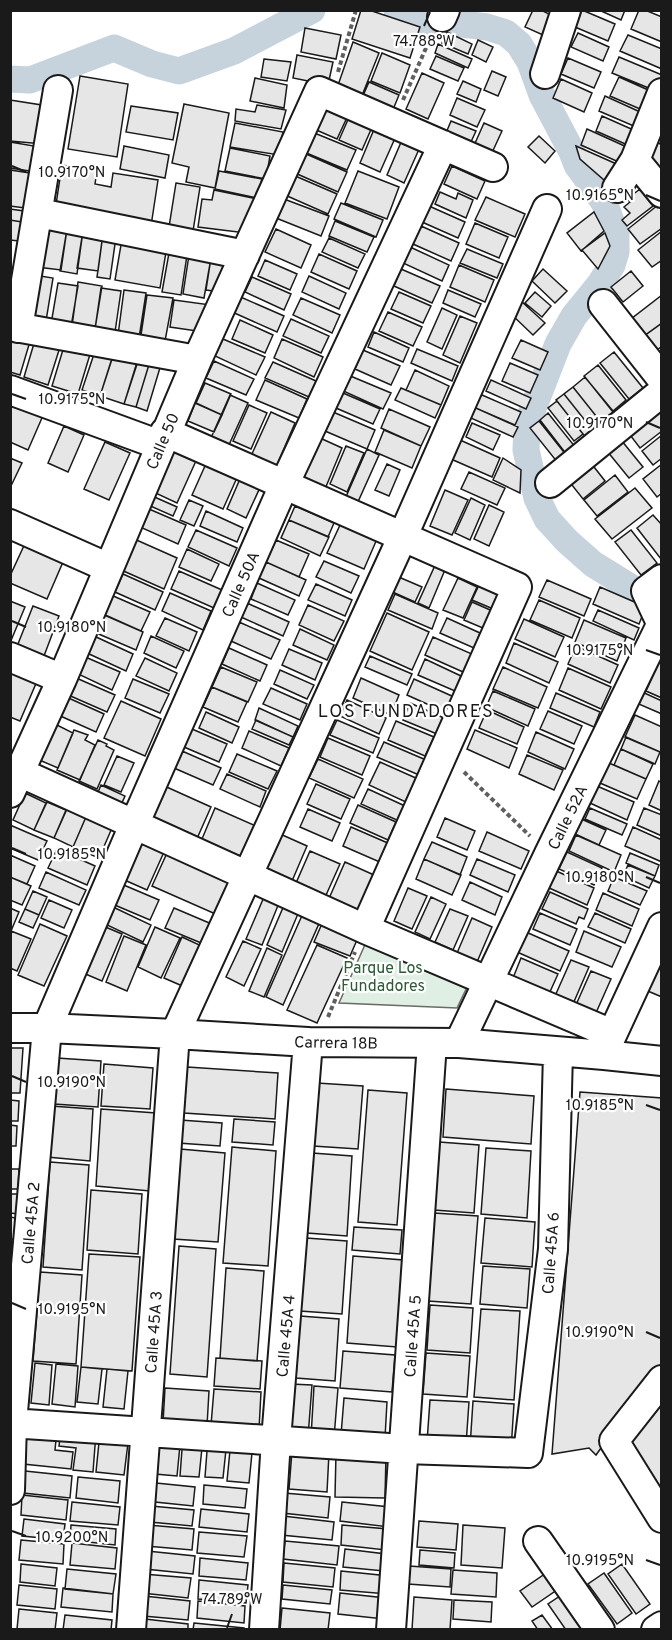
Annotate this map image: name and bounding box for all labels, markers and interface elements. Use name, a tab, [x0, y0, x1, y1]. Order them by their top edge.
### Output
text: 74.788°W	[393, 33, 455, 52]
text: 10.9170°N	[39, 164, 105, 183]
text: 10.9165°N	[566, 187, 634, 206]
text: 10.9175°N	[39, 391, 106, 410]
street label: Calle 50	[143, 410, 185, 473]
text: 10.9170°N	[567, 415, 633, 434]
street label: Calle 50A	[218, 549, 265, 621]
text: 10.9180°N	[38, 619, 106, 638]
text: 10.9175°N	[567, 642, 634, 661]
district label: LOS FUNDADORES	[318, 701, 494, 724]
street label: Calle 52A	[544, 782, 593, 854]
text: 10.9185°N	[38, 846, 106, 865]
text: 10.9180°N	[566, 869, 634, 888]
park label: Parque Los Fundadores	[341, 959, 425, 997]
street label: Carrera 18B	[294, 1033, 378, 1055]
text: 10.9190°N	[38, 1074, 106, 1093]
text: 10.9185°N	[566, 1097, 634, 1116]
street label: Calle 45A 2	[18, 1181, 46, 1265]
street label: Calle 45A 6	[539, 1211, 565, 1295]
street label: Calle 45A 3	[142, 1290, 168, 1374]
street label: Calle 45A 4	[273, 1294, 301, 1378]
street label: Calle 45A 5	[401, 1294, 427, 1378]
text: 10.9195°N	[38, 1301, 106, 1320]
text: 10.9190°N	[566, 1324, 634, 1343]
text: 10.9200°N	[36, 1529, 108, 1548]
text: 10.9195°N	[566, 1552, 634, 1571]
text: 74.789°W	[201, 1591, 263, 1610]

